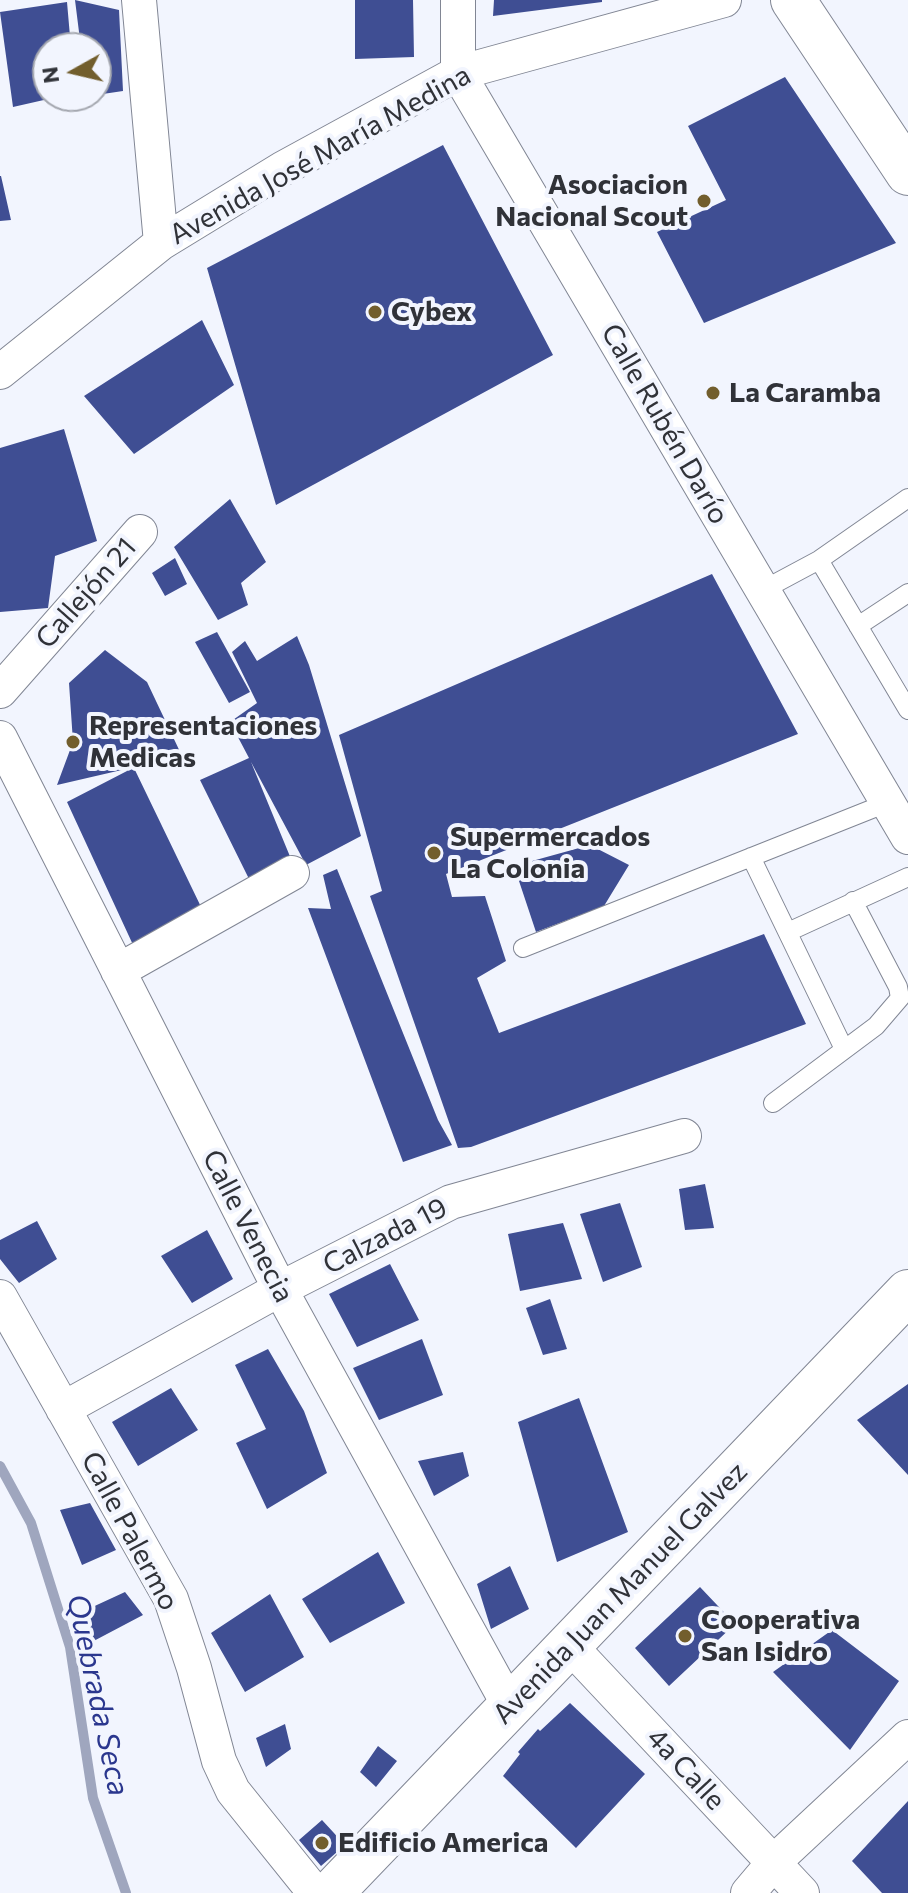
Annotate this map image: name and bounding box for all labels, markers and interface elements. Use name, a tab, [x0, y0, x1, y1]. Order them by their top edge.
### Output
north arrow	[32, 32, 112, 112]
street label: Avenida José María Medina	[164, 58, 476, 252]
text: N	[35, 65, 64, 85]
place label: Asociacion Nacional Scout	[495, 168, 688, 234]
marker: Asociacion Nacional Scout	[695, 192, 713, 210]
place label: Cybex	[391, 295, 472, 329]
marker: Cybex	[366, 303, 384, 321]
street label: Calle Rubén Darío	[594, 318, 736, 530]
place label: La Caramba	[729, 376, 881, 410]
marker: La Caramba	[704, 384, 722, 402]
street label: Callejón 21	[29, 531, 143, 655]
place label: Representaciones Medicas	[89, 709, 317, 775]
marker: Representaciones Medicas	[64, 733, 82, 751]
place label: Supermercados La Colonia	[450, 820, 650, 886]
marker: Supermercados La Colonia	[425, 844, 443, 862]
street label: Calle Venecia	[195, 1144, 301, 1308]
street label: Calzada 19	[317, 1190, 453, 1282]
street label: Calle Palermo	[74, 1446, 186, 1616]
street label: Avenida Juan Manuel Galvez	[486, 1455, 754, 1731]
water label: Quebrada Seca	[59, 1591, 137, 1799]
place label: Cooperativa San Isidro	[701, 1603, 860, 1669]
marker: Cooperativa San Isidro	[676, 1627, 694, 1645]
street label: 4a Calle	[640, 1721, 732, 1817]
place label: Edificio America	[338, 1826, 549, 1860]
marker: Edificio America	[313, 1834, 331, 1852]

